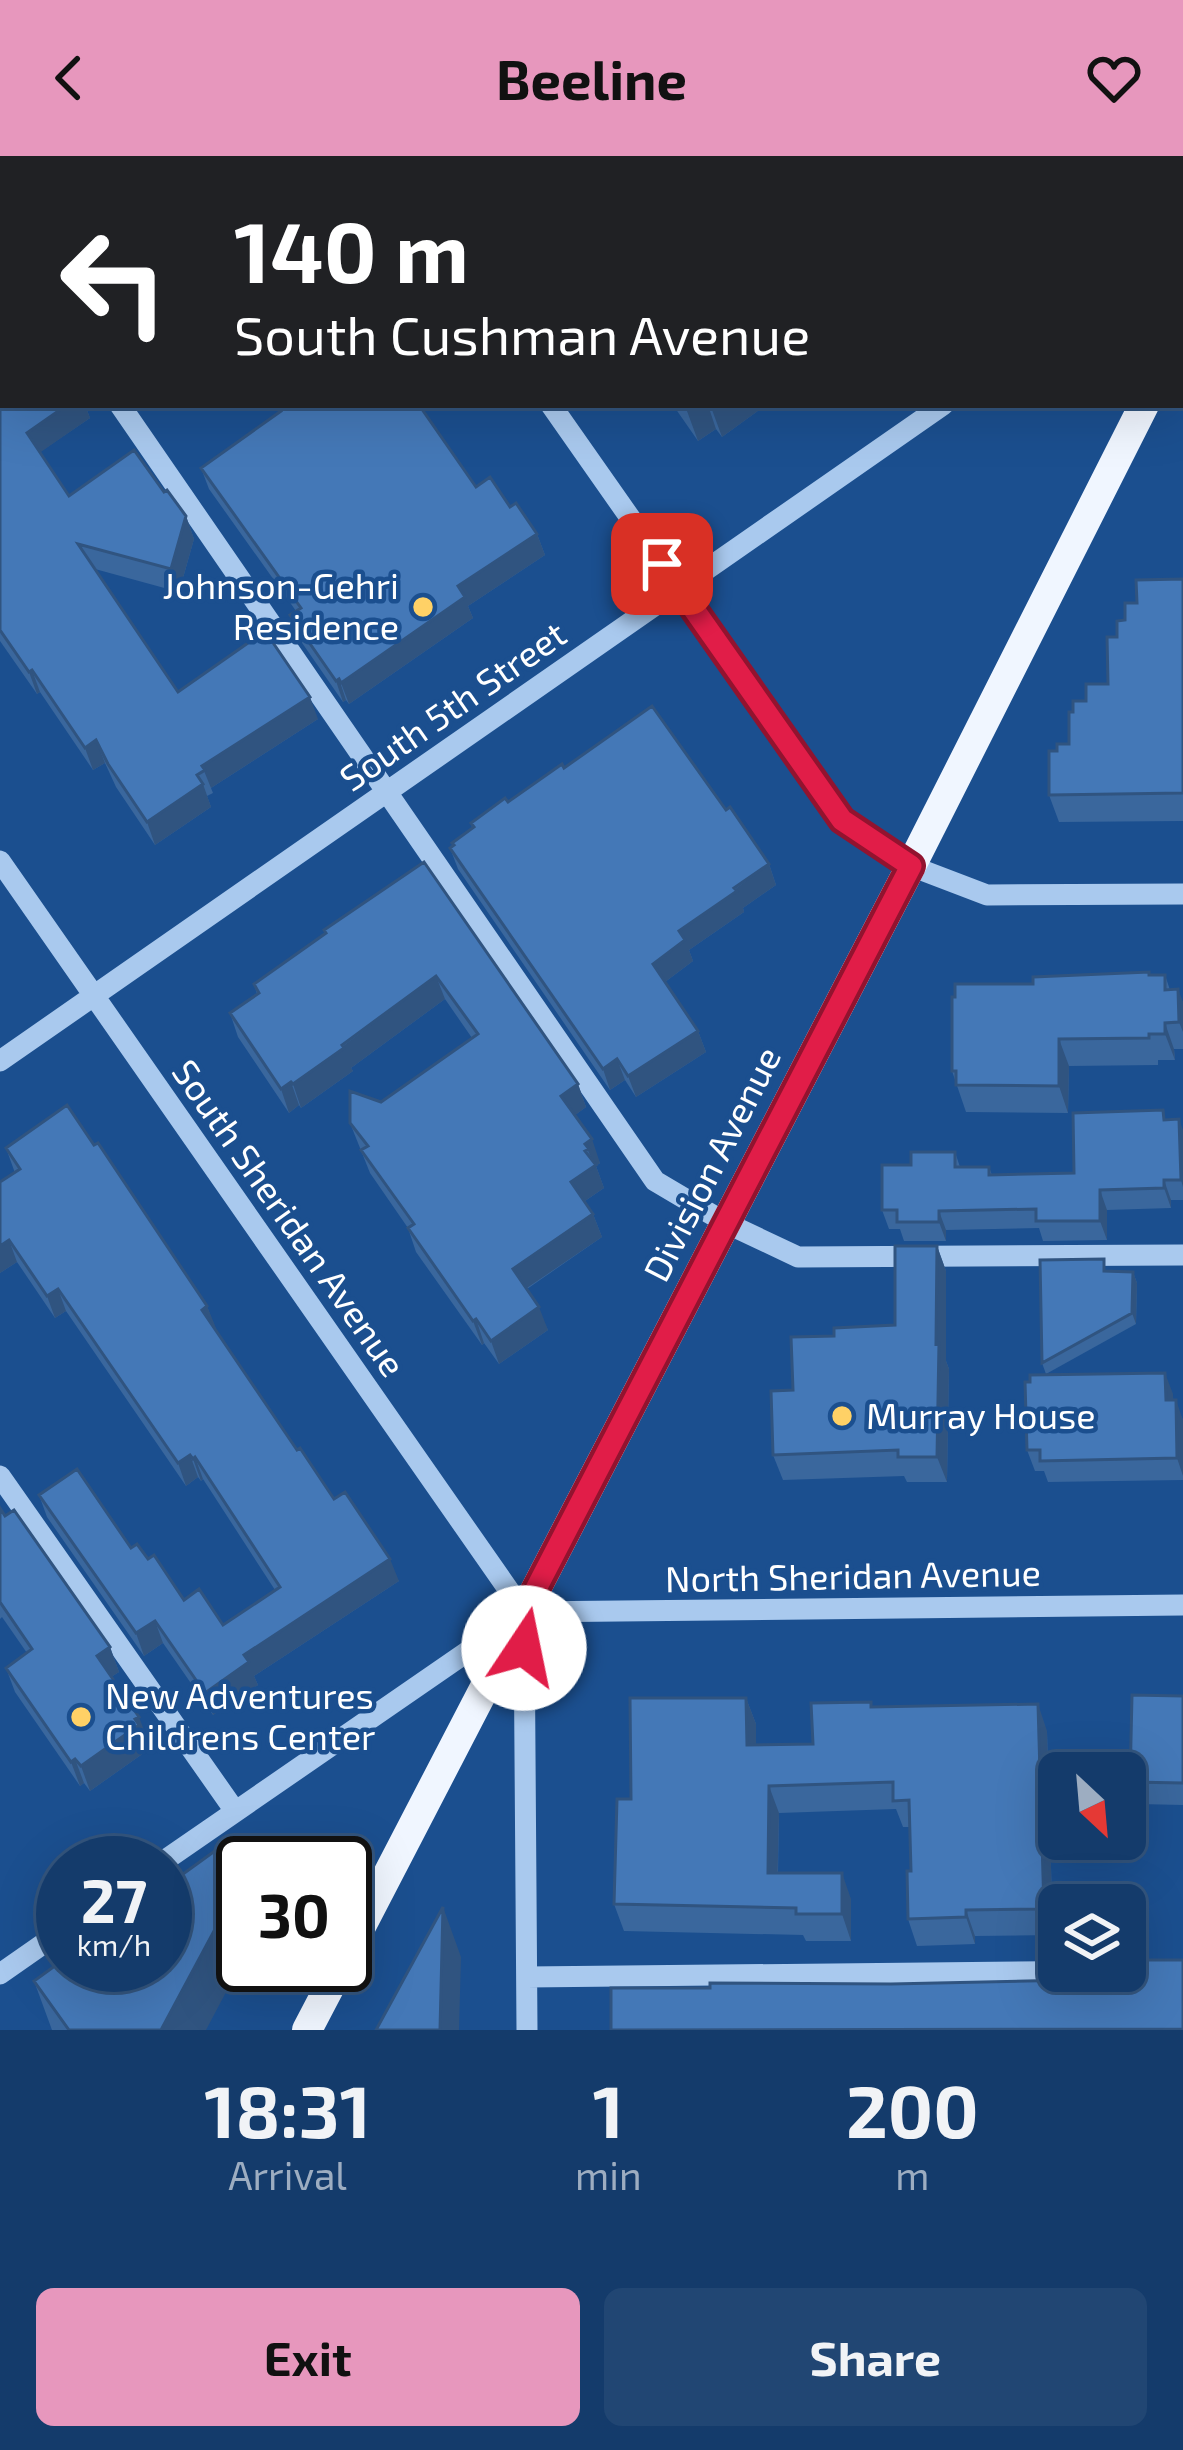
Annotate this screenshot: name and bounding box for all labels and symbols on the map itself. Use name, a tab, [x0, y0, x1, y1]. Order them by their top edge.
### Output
pin	[611, 513, 713, 615]
place label: Johnson-Gehri Residence	[162, 563, 399, 647]
marker: Johnson-Gehri Residence	[410, 594, 436, 620]
street label: South 5th Street	[331, 611, 573, 799]
street label: Division Avenue	[633, 1039, 788, 1288]
street label: South Sheridan Avenue	[165, 1050, 416, 1384]
place label: Murray House	[866, 1393, 1096, 1436]
marker: Murray House	[829, 1403, 855, 1429]
street label: North Sheridan Avenue	[665, 1550, 1041, 1599]
position arrow	[461, 1585, 587, 1711]
place label: New Adventures Childrens Center	[105, 1673, 375, 1757]
marker: New Adventures Childrens Center	[68, 1704, 94, 1730]
north arrow	[1038, 1752, 1146, 1860]
speed limit sign: 30	[216, 1836, 372, 1992]

